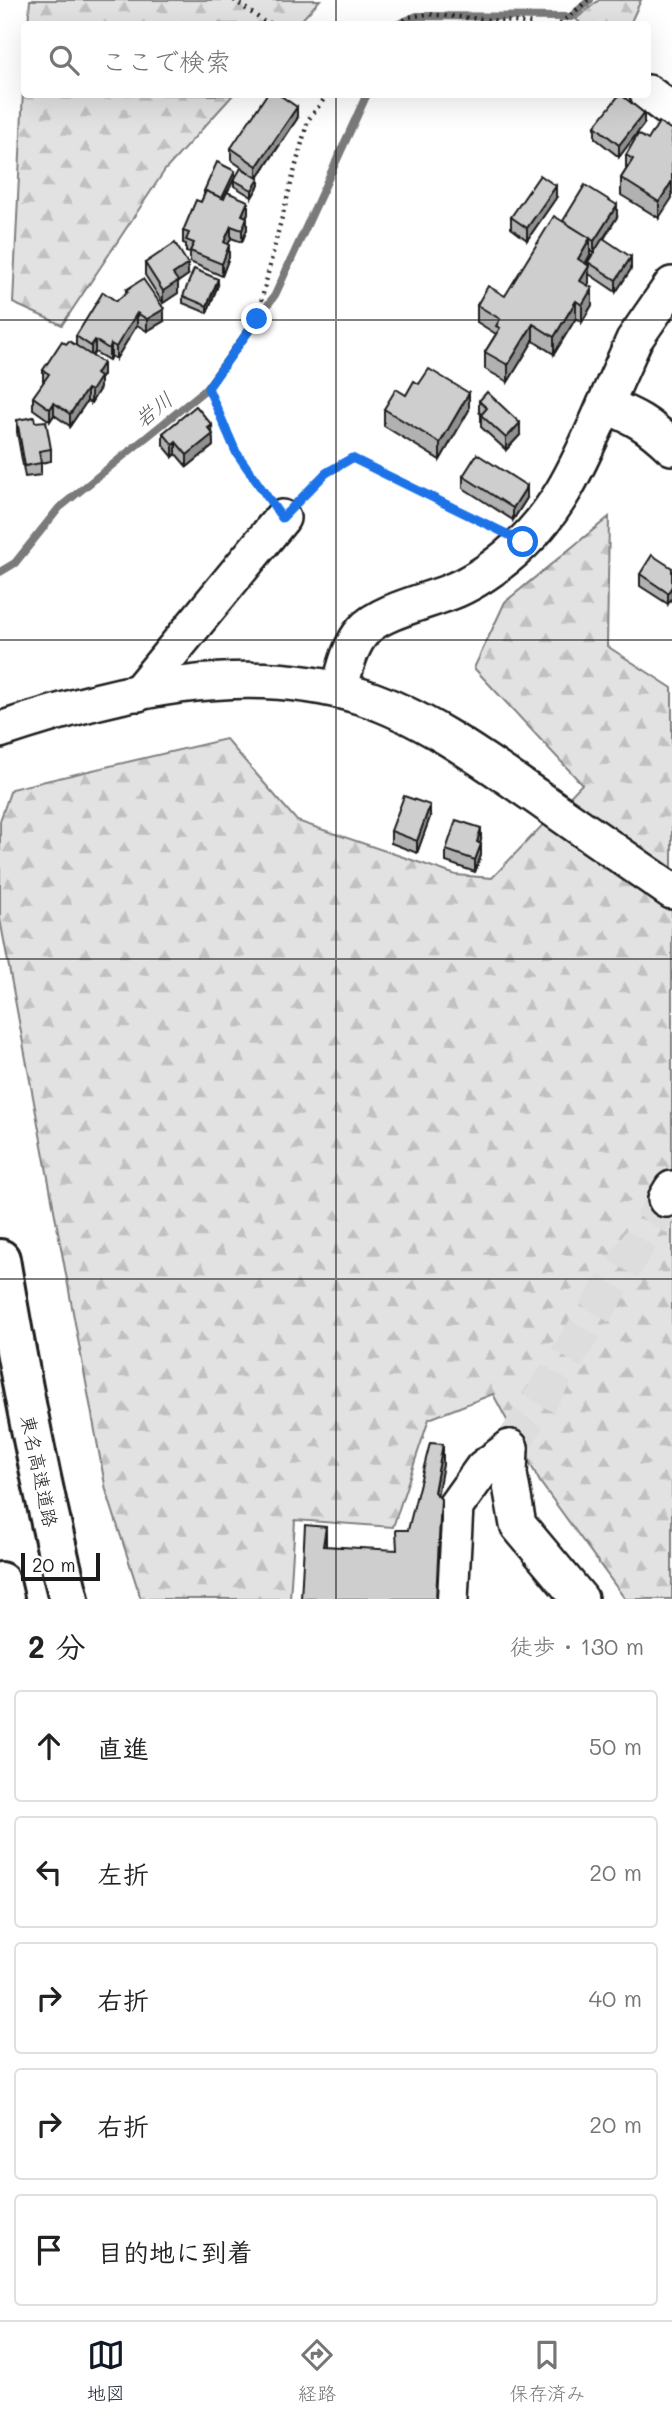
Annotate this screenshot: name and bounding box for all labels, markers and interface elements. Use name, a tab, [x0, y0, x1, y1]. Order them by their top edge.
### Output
search box	[21, 21, 651, 98]
icon: search	[45, 41, 83, 79]
text: ここで検索	[101, 44, 231, 78]
route end	[241, 303, 272, 334]
water label: 岩川	[128, 385, 178, 433]
route start	[507, 526, 538, 557]
street label: 東名高速道路	[16, 1413, 64, 1529]
scale bar	[21, 1550, 100, 1582]
text: 20 m	[32, 1552, 76, 1577]
text: 2 分	[28, 1626, 86, 1666]
text: 徒歩 · 130 m	[510, 1631, 644, 1661]
icon: ahead	[30, 1727, 68, 1765]
text: 直進	[97, 1731, 149, 1765]
text: 50 m	[589, 1731, 642, 1761]
icon: left	[30, 1853, 68, 1891]
text: 左折	[97, 1857, 149, 1891]
text: 20 m	[589, 1857, 642, 1887]
icon: right	[30, 1979, 68, 2017]
text: 右折	[97, 1983, 149, 2017]
text: 40 m	[589, 1983, 642, 2013]
icon: right	[30, 2105, 68, 2143]
text: 右折	[97, 2109, 149, 2143]
text: 20 m	[589, 2109, 642, 2139]
icon: arrive	[30, 2231, 68, 2269]
text: 目的地に到着	[97, 2235, 253, 2269]
tab: 地図	[87, 2336, 125, 2405]
tab: 経路	[298, 2336, 336, 2405]
tab: 保存済み	[509, 2336, 585, 2405]

